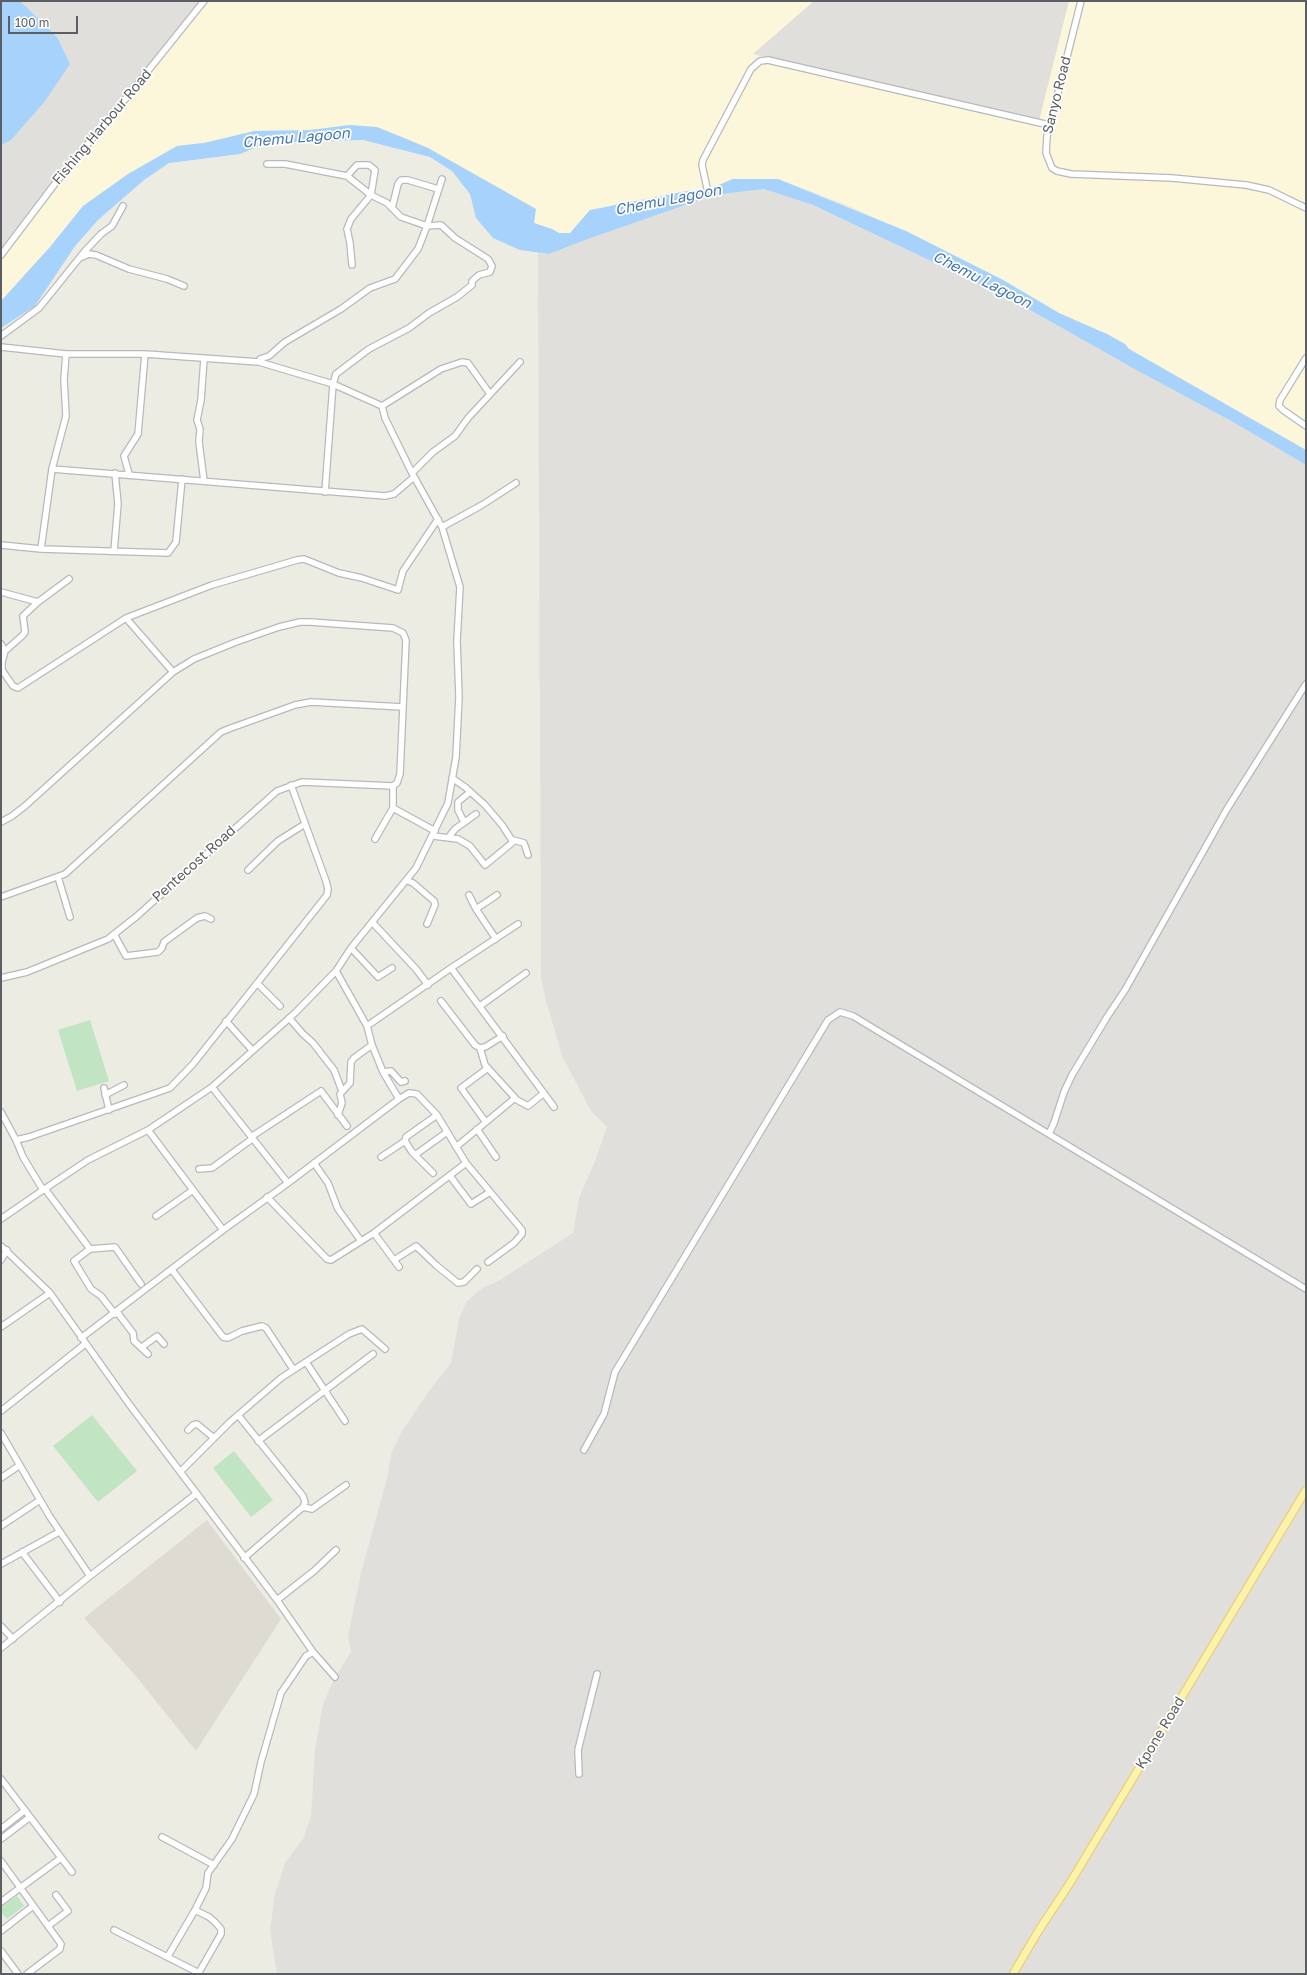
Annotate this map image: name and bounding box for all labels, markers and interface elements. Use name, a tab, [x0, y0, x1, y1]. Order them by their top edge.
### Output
scale bar	[10, 8, 80, 34]
text: 100 m	[15, 15, 49, 30]
street label: Sanyo Road	[1039, 55, 1075, 135]
street label: Fishing Harbour Road	[49, 66, 155, 188]
water label: Chemu Lagoon	[241, 124, 351, 152]
water label: Chemu Lagoon	[613, 181, 723, 219]
water label: Chemu Lagoon	[930, 247, 1034, 313]
street label: Pentecost Road	[149, 822, 239, 906]
street label: Kpone Road	[1132, 1694, 1188, 1772]

